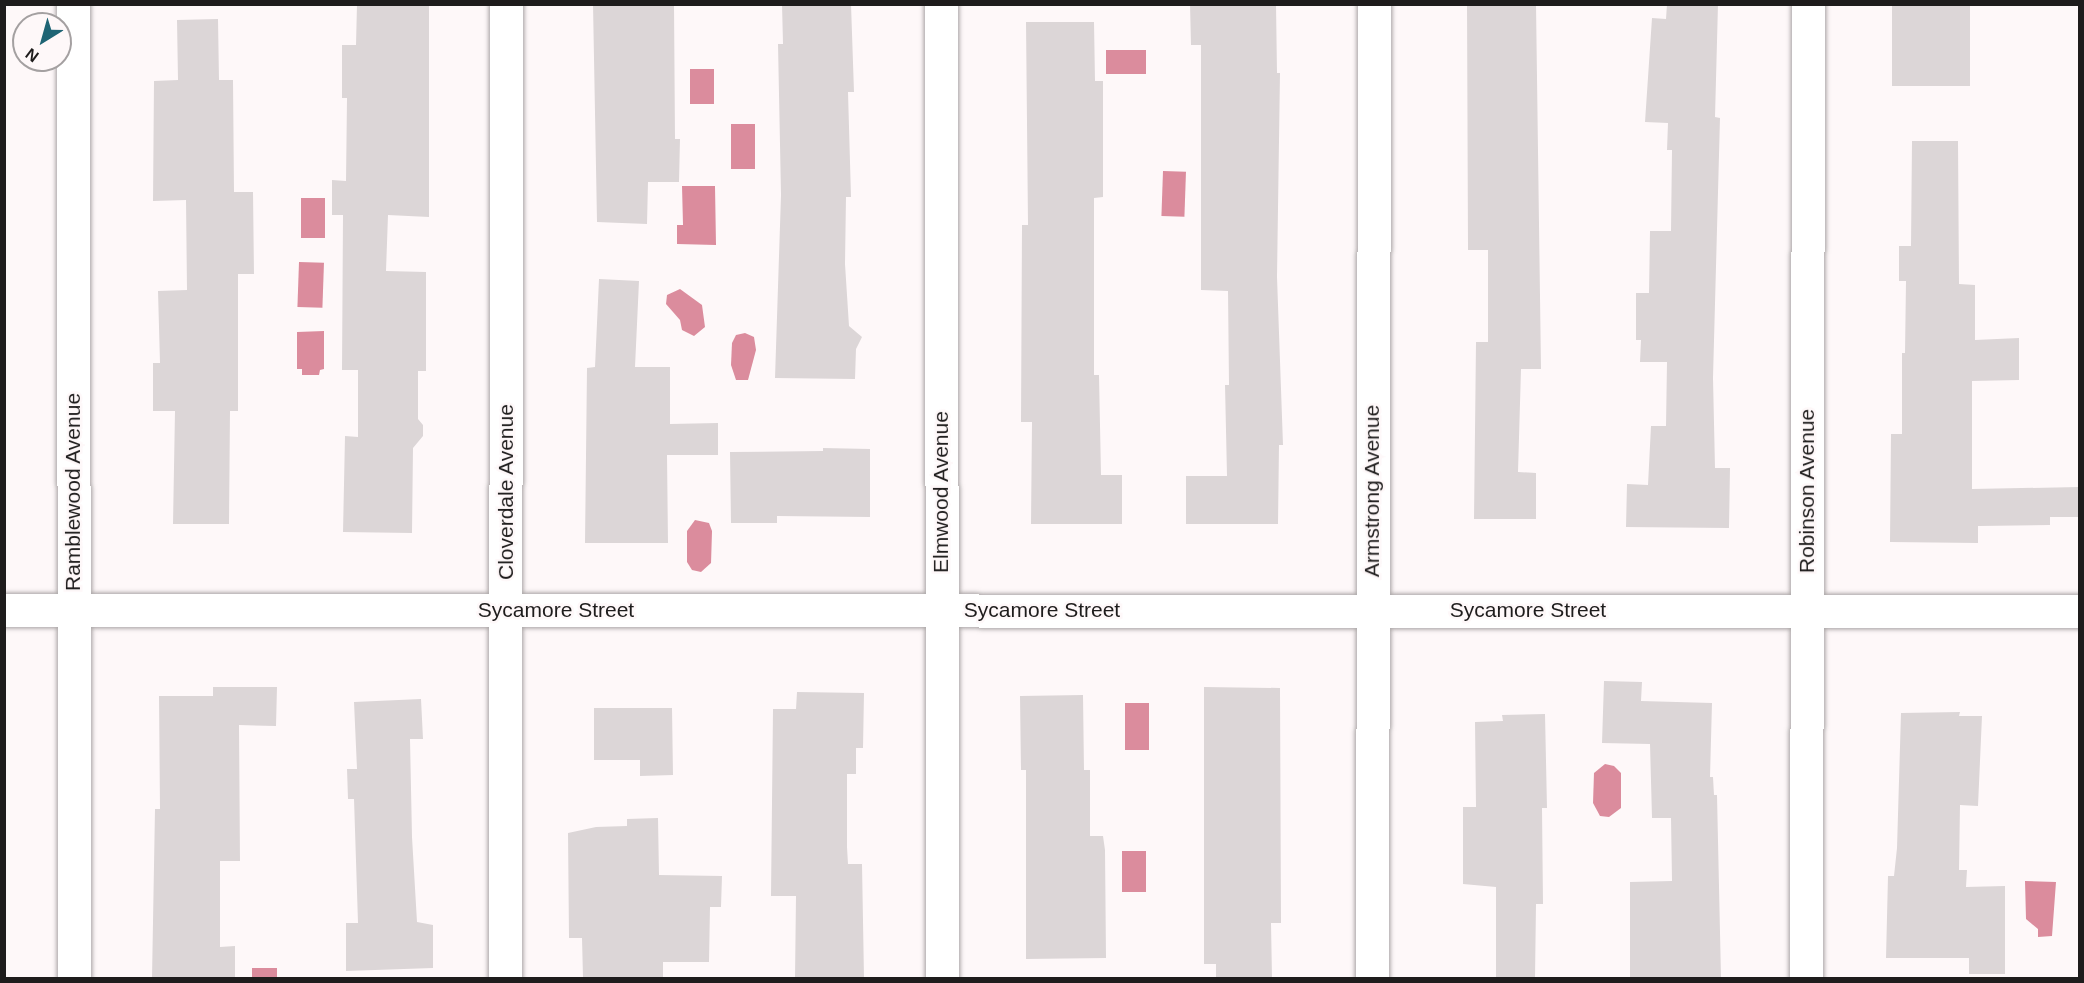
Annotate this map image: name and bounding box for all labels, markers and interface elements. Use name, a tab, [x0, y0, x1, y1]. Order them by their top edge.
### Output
north arrow	[12, 12, 72, 72]
text: N	[22, 45, 42, 65]
street label: Ramblewood Avenue	[60, 392, 86, 592]
street label: Cloverdale Avenue	[493, 403, 519, 581]
street label: Armstrong Avenue	[1359, 404, 1385, 578]
street label: Robinson Avenue	[1794, 408, 1820, 574]
street label: Elmwood Avenue	[928, 410, 954, 574]
street label: Sycamore Street	[478, 597, 634, 623]
street label: Sycamore Street	[964, 597, 1120, 623]
street label: Sycamore Street	[1450, 597, 1606, 623]

